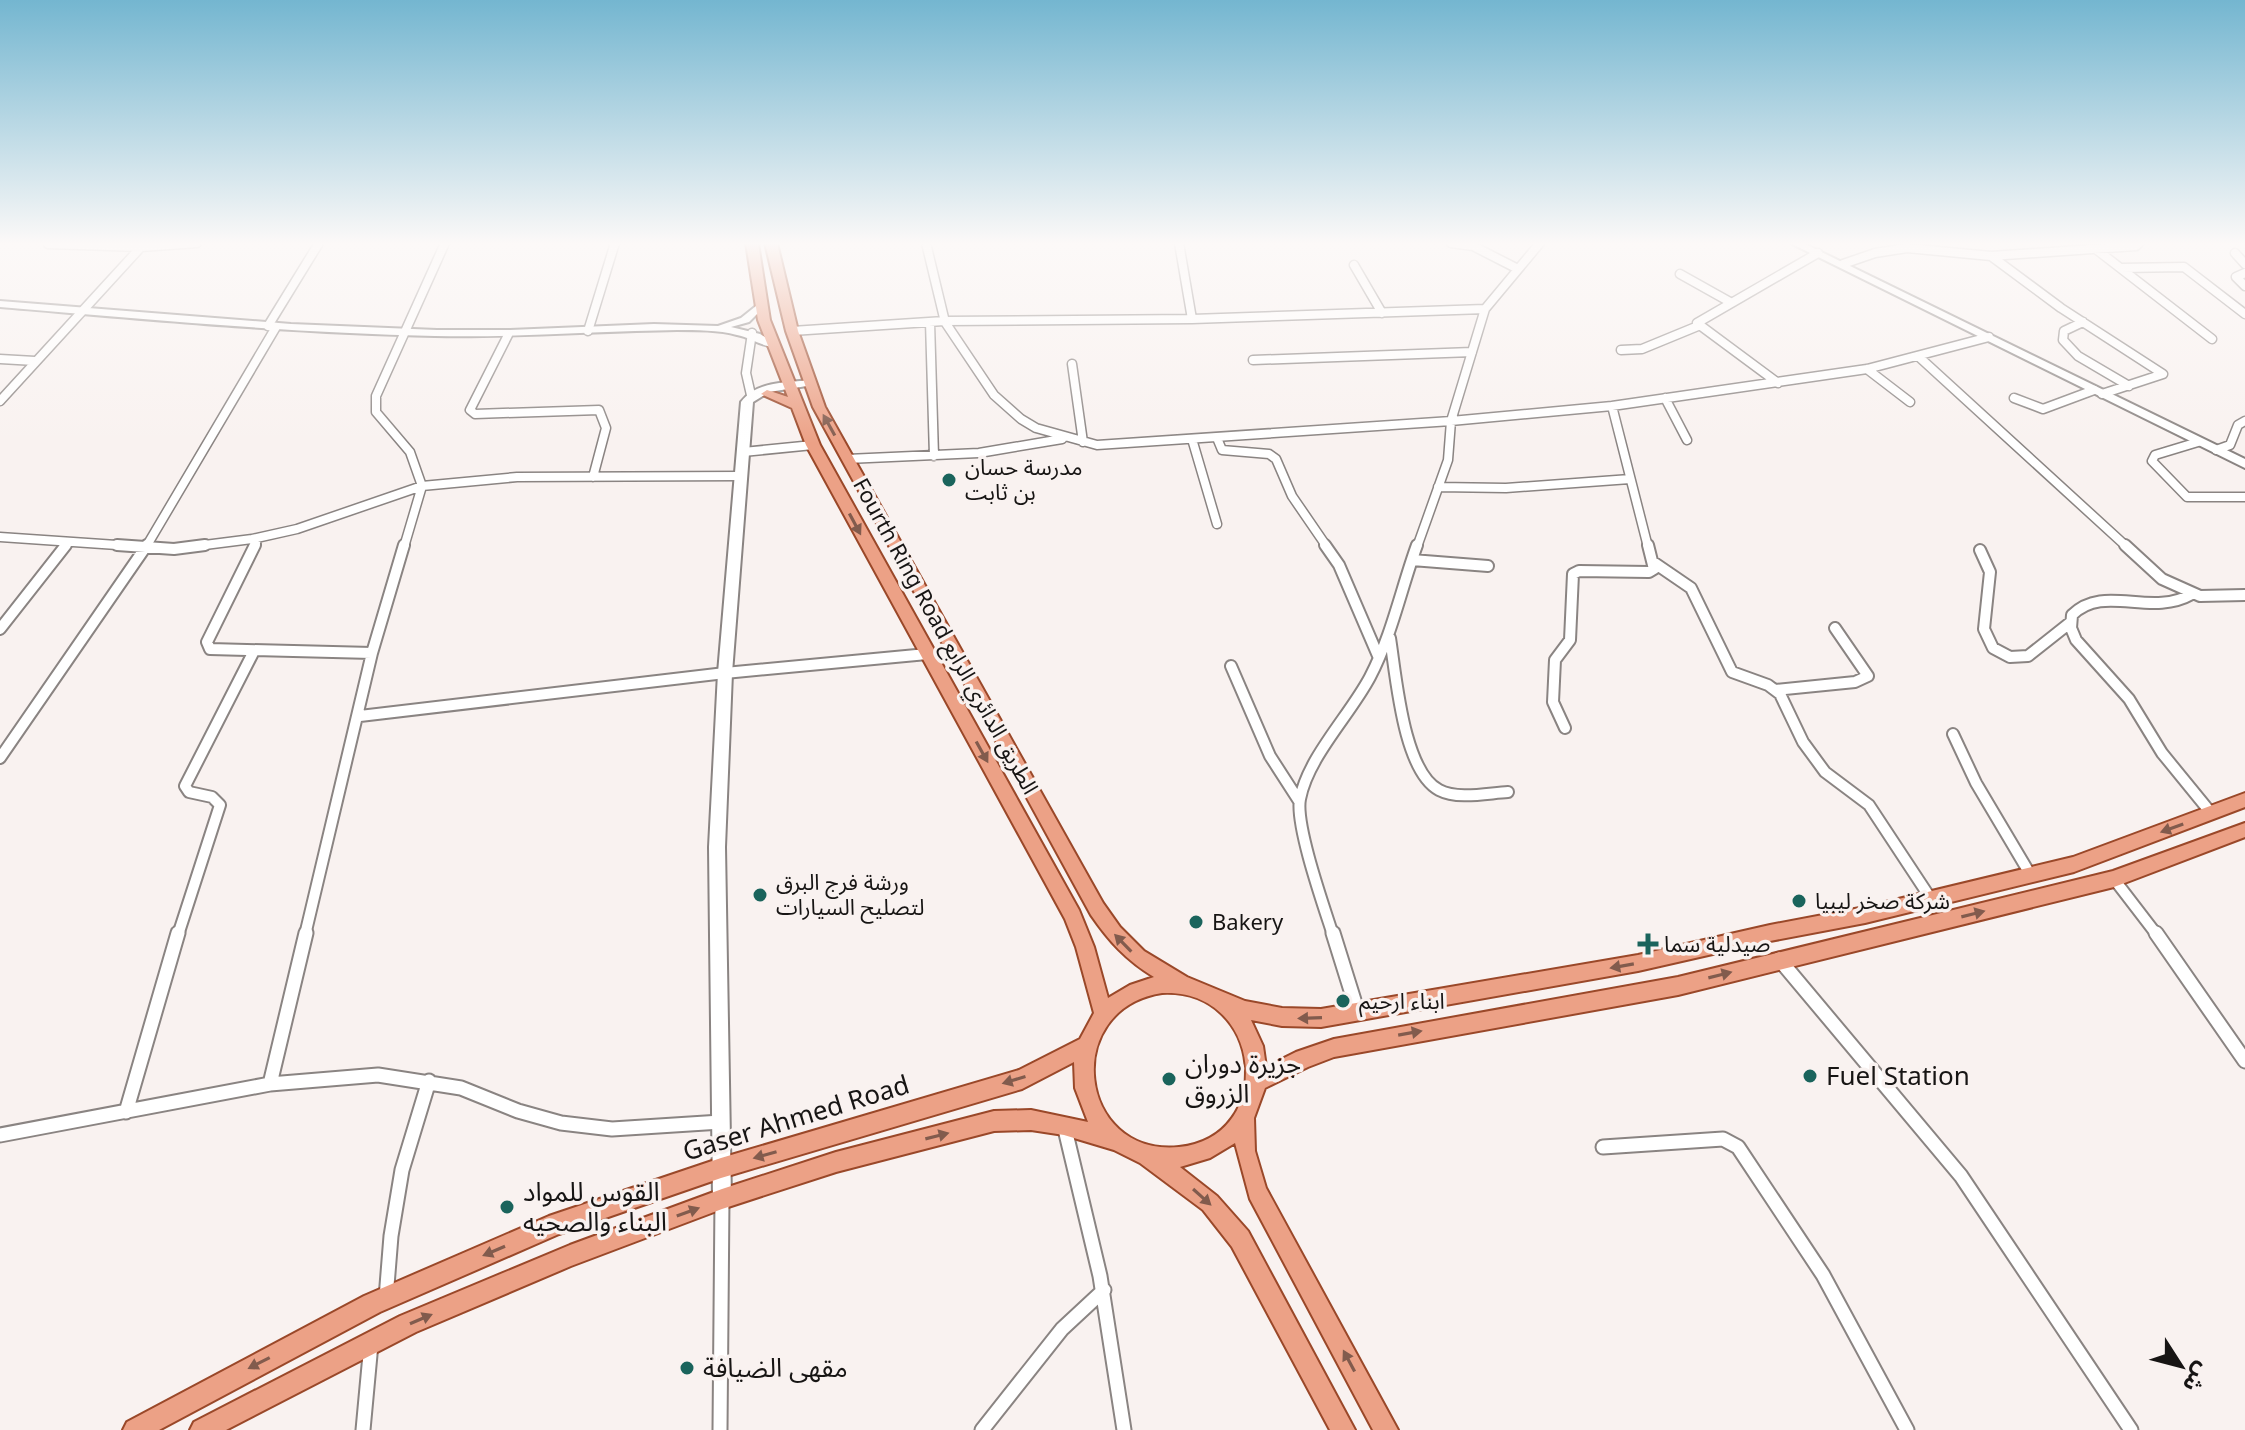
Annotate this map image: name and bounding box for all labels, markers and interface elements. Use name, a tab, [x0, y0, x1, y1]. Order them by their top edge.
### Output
one-way arrow	[822, 414, 836, 436]
place label: مدرسة حسان بن ثابت	[965, 451, 1082, 506]
marker: مدرسة حسان بن ثابت	[940, 471, 958, 489]
street label: Fourth Ring Road الطريق الدائري الرابع	[844, 472, 1047, 800]
one-way arrow	[848, 513, 862, 536]
one-way arrow	[975, 740, 988, 763]
one-way arrow	[2160, 822, 2184, 835]
place label: ورشة فرج البرق لتصليح السيارات	[776, 866, 924, 924]
place label: شركة صخر ليبيا	[1815, 885, 1950, 915]
marker: ورشة فرج البرق لتصليح السيارات	[751, 886, 769, 904]
marker: شركة صخر ليبيا	[1790, 892, 1808, 910]
place label: Bakery	[1212, 906, 1284, 936]
one-way arrow	[1961, 907, 1986, 920]
marker: Bakery	[1187, 913, 1205, 931]
place label: صيدلية سما	[1664, 928, 1770, 958]
one-way arrow	[1115, 934, 1133, 953]
marker: صيدلية سما	[1639, 935, 1657, 953]
one-way arrow	[1609, 960, 1634, 972]
one-way arrow	[1708, 968, 1733, 980]
place label: ابناء ارحيم	[1359, 985, 1445, 1018]
marker: ابناء ارحيم	[1334, 992, 1352, 1010]
one-way arrow	[1297, 1011, 1322, 1024]
one-way arrow	[1398, 1026, 1423, 1039]
place label: جزيرة دوران الزروق	[1185, 1045, 1301, 1111]
place label: Fuel Station	[1826, 1057, 1970, 1093]
street label: Gaser Ahmed Road	[678, 1065, 913, 1169]
marker: Fuel Station	[1801, 1067, 1819, 1085]
marker: جزيرة دوران الزروق	[1160, 1070, 1178, 1088]
one-way arrow	[1002, 1075, 1026, 1087]
one-way arrow	[925, 1129, 950, 1141]
one-way arrow	[753, 1149, 777, 1162]
place label: القوس للمواد البناء والصحيه	[523, 1173, 667, 1239]
one-way arrow	[1192, 1188, 1212, 1205]
marker: القوس للمواد البناء والصحيه	[498, 1198, 516, 1216]
one-way arrow	[677, 1205, 701, 1217]
one-way arrow	[482, 1245, 506, 1258]
one-way arrow	[409, 1312, 433, 1325]
north arrow	[2141, 1326, 2221, 1406]
place label: مقهى الضيافة	[703, 1349, 848, 1385]
one-way arrow	[1342, 1350, 1356, 1373]
one-way arrow	[248, 1356, 271, 1369]
text: ش	[2177, 1357, 2219, 1399]
marker: مقهى الضيافة	[678, 1359, 696, 1377]

